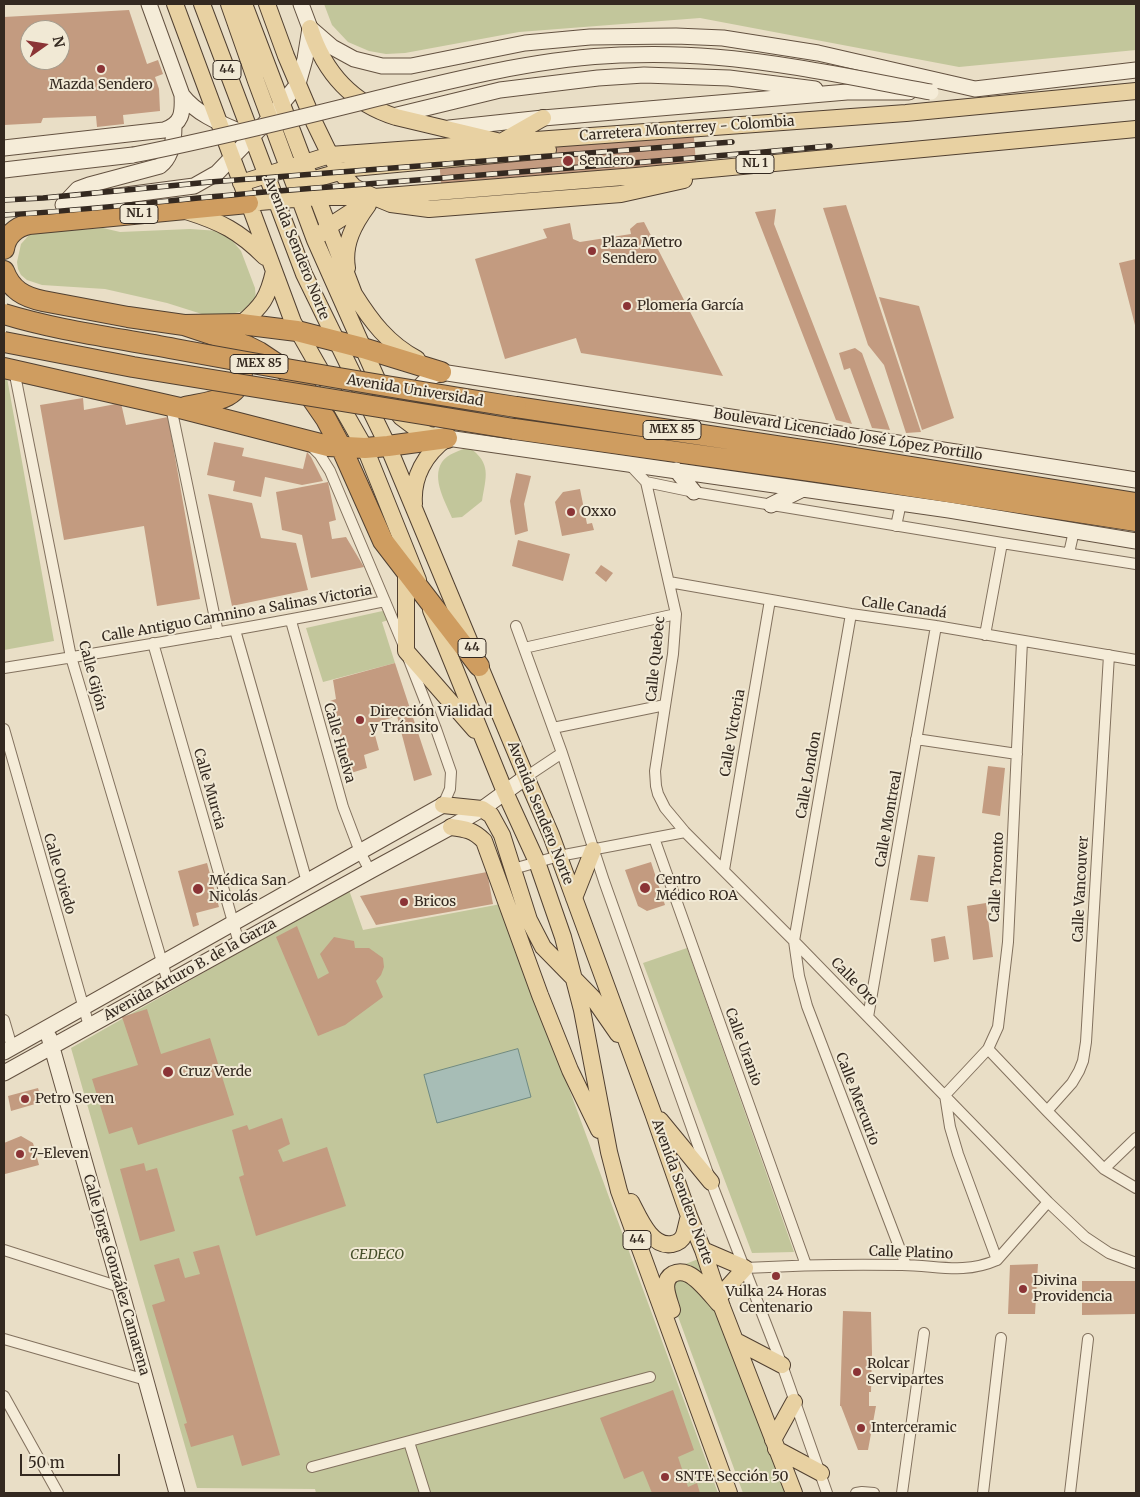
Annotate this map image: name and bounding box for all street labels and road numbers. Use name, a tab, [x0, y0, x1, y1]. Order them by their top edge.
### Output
road number: 44	[213, 60, 241, 80]
street label: Carretera Monterrey - Colombia	[579, 113, 795, 145]
road number: NL 1	[736, 154, 774, 173]
street label: Avenida Sendero Norte	[260, 174, 332, 322]
road number: NL 1	[120, 204, 158, 223]
road number: MEX 85	[230, 354, 288, 374]
street label: Avenida Universidad	[346, 372, 484, 410]
street label: Boulevard Licenciado José López Portillo	[712, 405, 984, 465]
road number: MEX 85	[643, 420, 701, 440]
street label: Calle Antiguo Camnino a Salinas Victoria	[101, 582, 373, 646]
street label: Calle Canadá	[860, 594, 948, 622]
street label: Calle Quebec	[643, 615, 669, 703]
road number: 44	[458, 638, 486, 658]
street label: Calle Gijón	[75, 639, 109, 713]
street label: Calle Victoria	[717, 688, 749, 778]
street label: Calle Huelva	[320, 701, 358, 785]
street label: Calle London	[793, 730, 825, 820]
street label: Avenida Sendero Norte	[504, 739, 576, 887]
street label: Calle Murcia	[189, 747, 229, 831]
street label: Calle Montreal	[872, 769, 906, 869]
street label: Calle Oviedo	[39, 832, 79, 916]
street label: Calle Toronto	[986, 832, 1008, 922]
street label: Calle Vancouver	[1070, 835, 1092, 943]
street label: Avenida Arturo B. de la Garza	[101, 915, 279, 1025]
street label: Calle Oro	[827, 954, 881, 1010]
street label: Calle Uranio	[721, 1006, 765, 1088]
street label: Calle Mercurio	[832, 1050, 882, 1148]
street label: Avenida Sendero Norte	[648, 1117, 716, 1267]
street label: Calle Jorge González Camarena	[79, 1173, 153, 1377]
road number: 44	[623, 1230, 651, 1250]
street label: Calle Platino	[869, 1243, 953, 1263]

